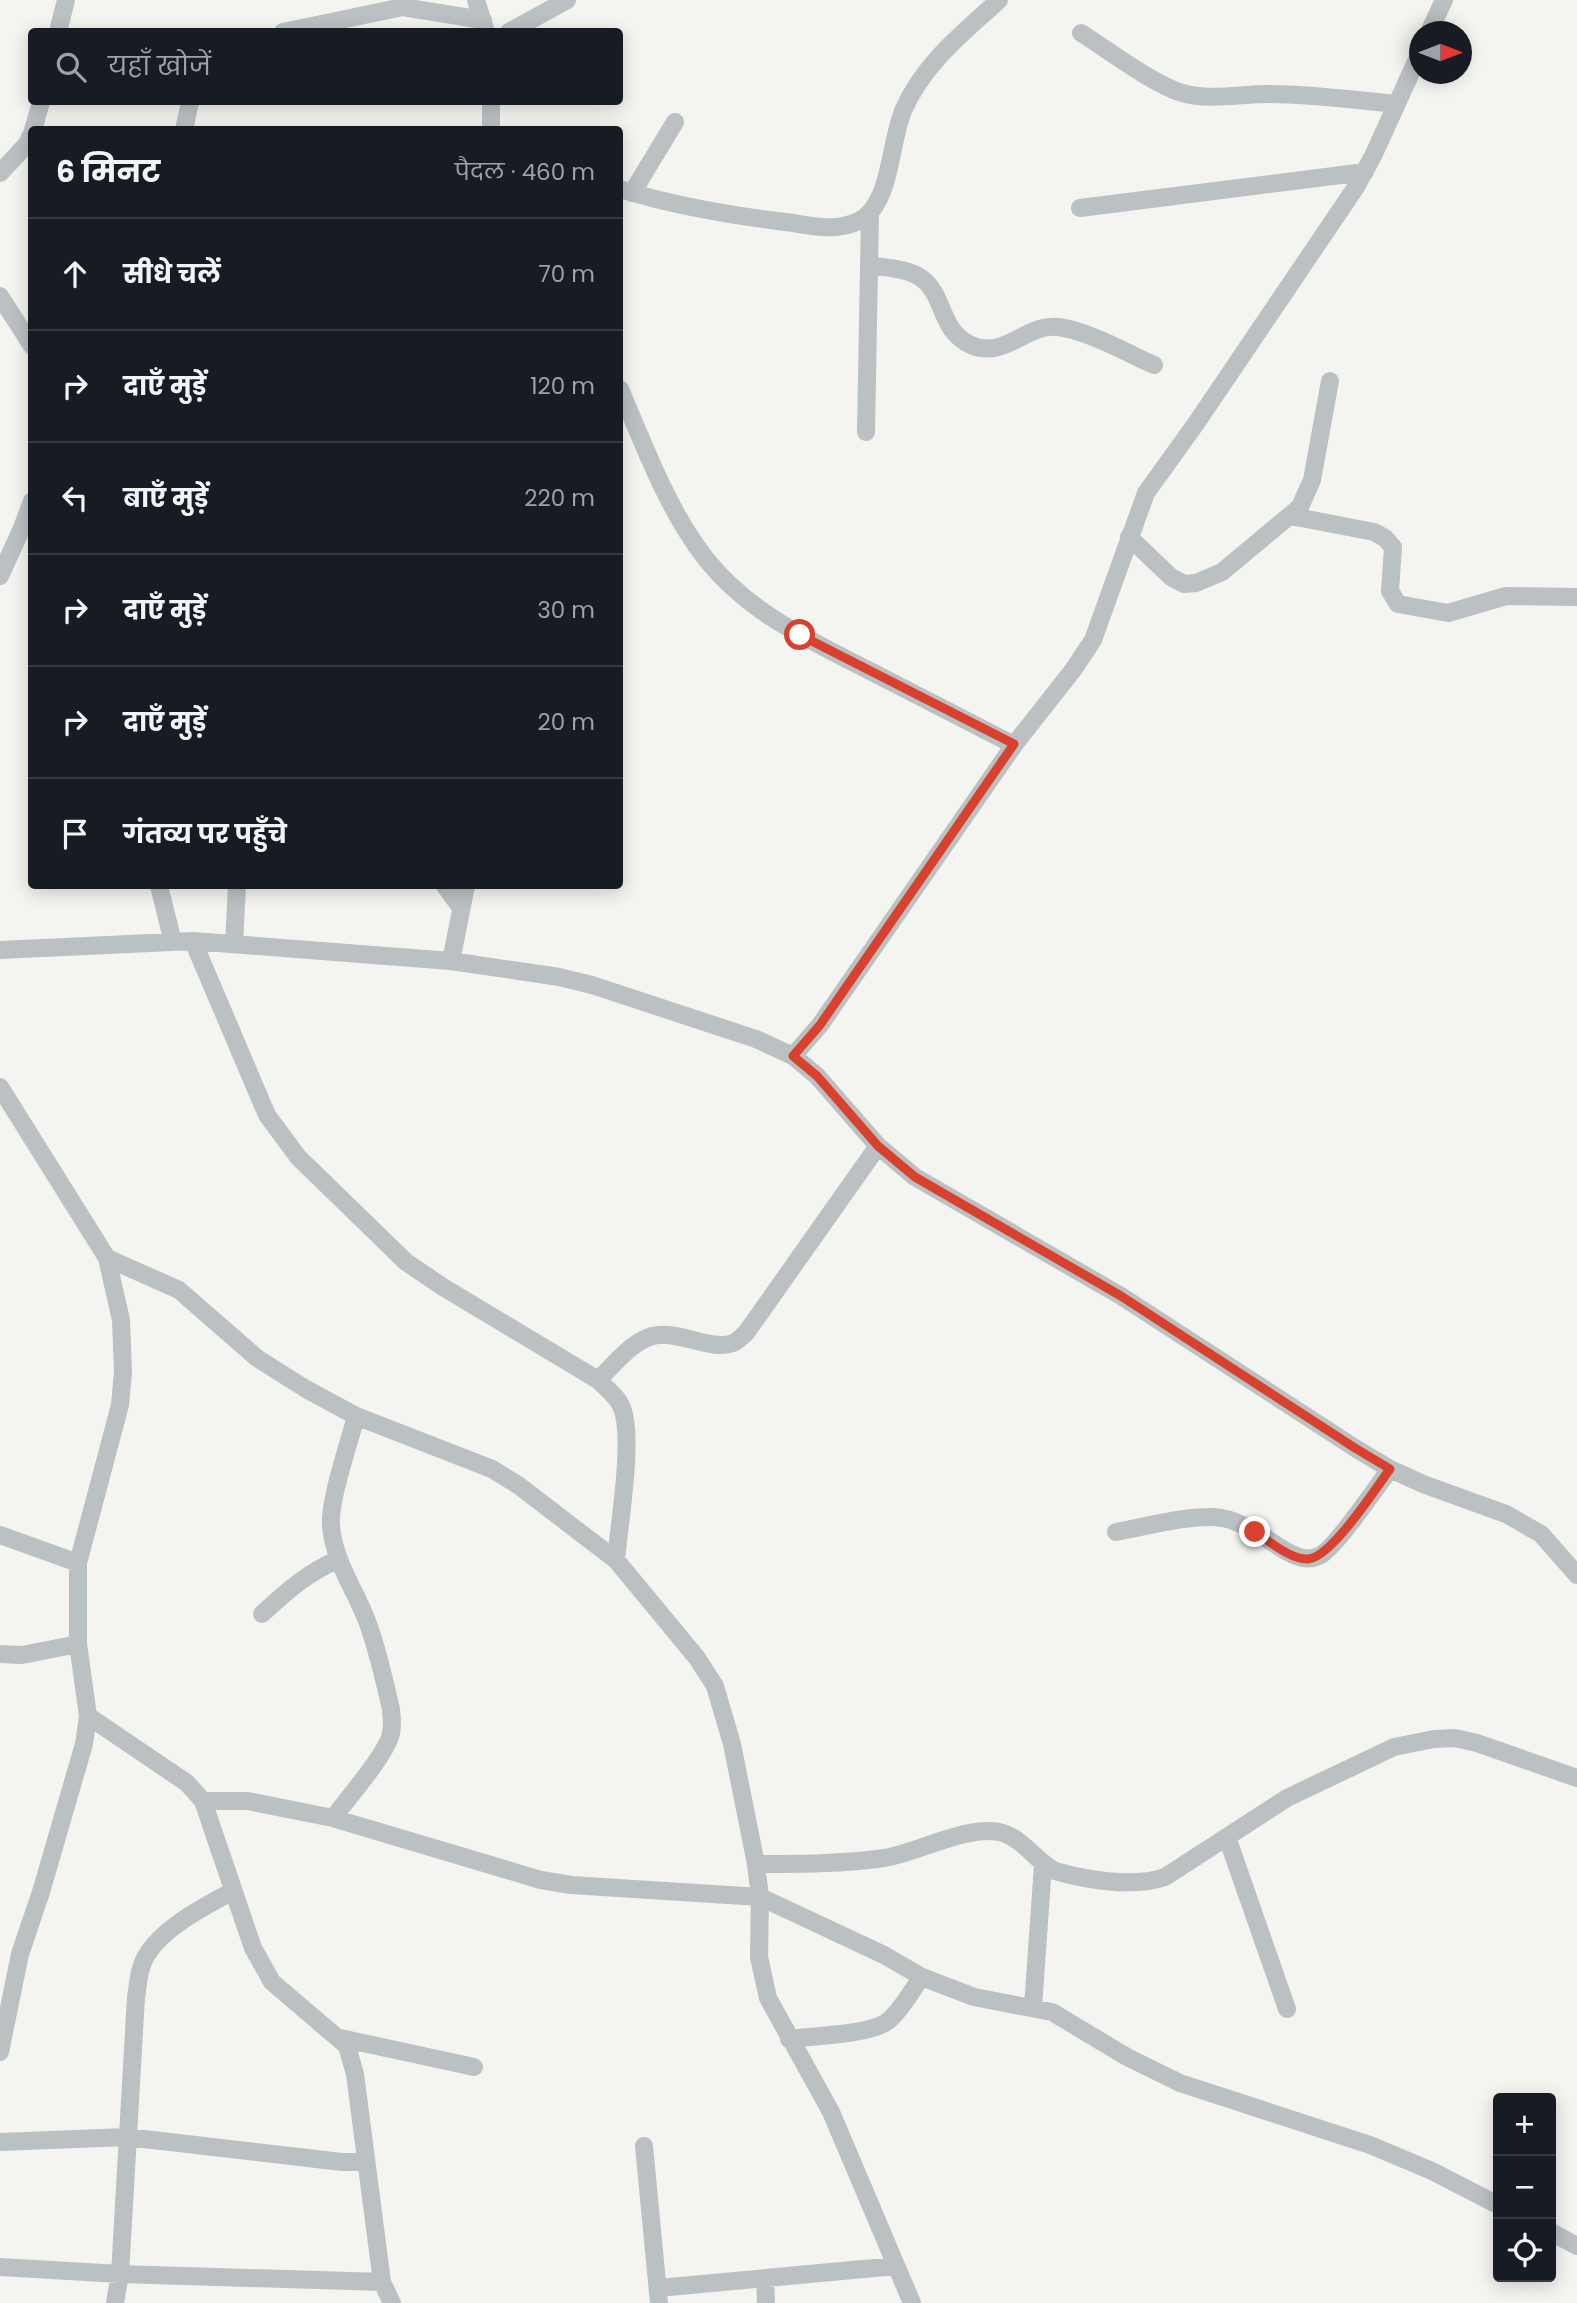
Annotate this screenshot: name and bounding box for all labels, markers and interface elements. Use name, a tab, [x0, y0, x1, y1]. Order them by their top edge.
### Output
north arrow	[1409, 21, 1472, 84]
search box	[28, 28, 623, 105]
icon: search	[52, 48, 90, 86]
text: यहाँ खोजें	[108, 48, 211, 84]
text: 6 मिनट	[56, 150, 160, 193]
text: पैदल · 460 m	[455, 156, 595, 188]
icon: ahead	[56, 255, 94, 293]
text: सीधे चलें	[123, 256, 221, 292]
text: 70 m	[538, 258, 595, 290]
icon: right	[56, 367, 94, 405]
text: दाएँ मुड़ें	[123, 368, 206, 404]
text: 120 m	[530, 370, 595, 402]
icon: left	[56, 479, 94, 517]
text: बाएँ मुड़ें	[123, 480, 208, 516]
text: 220 m	[524, 482, 595, 514]
icon: right	[56, 591, 94, 629]
text: दाएँ मुड़ें	[123, 592, 206, 628]
text: 30 m	[537, 594, 595, 626]
route start	[784, 619, 815, 650]
icon: right	[56, 703, 94, 741]
text: दाएँ मुड़ें	[123, 704, 206, 740]
text: 20 m	[537, 706, 595, 738]
icon: arrive	[56, 815, 94, 853]
text: गंतव्य पर पहुँचे	[123, 816, 287, 852]
route end	[1239, 1516, 1270, 1547]
map controls	[1493, 2093, 1556, 2282]
button: +	[1493, 2093, 1556, 2156]
button: −	[1493, 2156, 1556, 2219]
button: locate	[1493, 2219, 1556, 2282]

